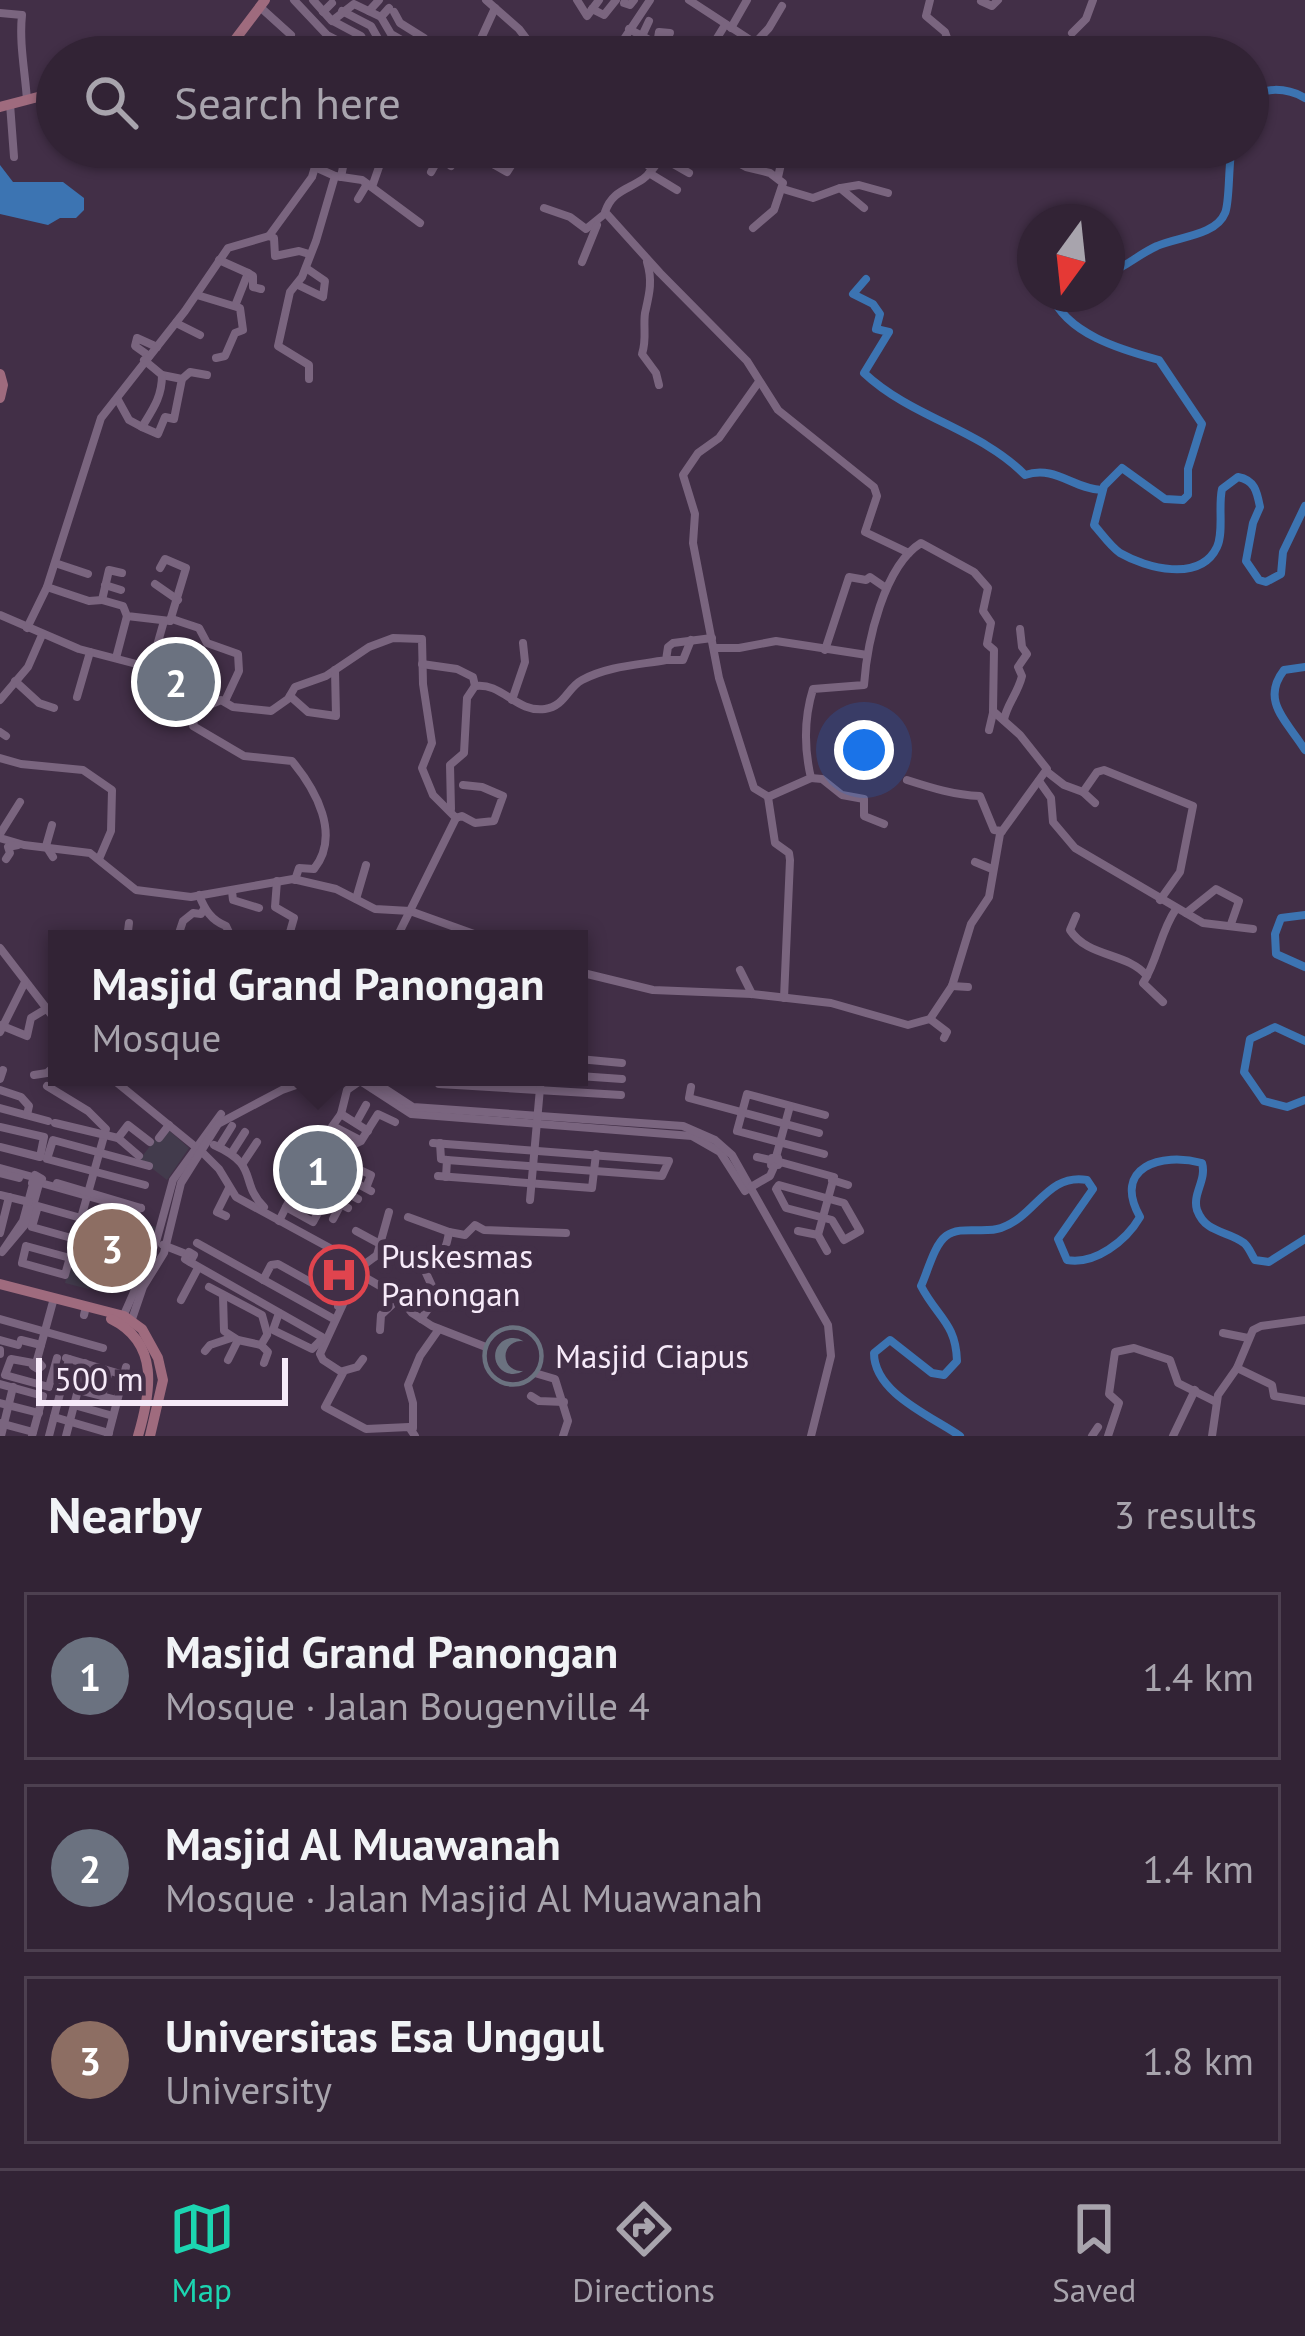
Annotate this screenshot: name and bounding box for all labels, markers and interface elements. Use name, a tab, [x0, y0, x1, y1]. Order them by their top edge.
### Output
search box	[36, 36, 1269, 168]
icon: search	[78, 69, 144, 135]
text: Search here	[174, 73, 401, 131]
north arrow	[1017, 204, 1125, 312]
pin: 2	[137, 637, 215, 727]
your location	[834, 720, 894, 780]
popup	[48, 930, 588, 1086]
text: Masjid Grand Panongan	[91, 954, 545, 1012]
text: Mosque	[91, 1012, 221, 1063]
pin: 1	[279, 1125, 357, 1215]
pin: 3	[73, 1203, 151, 1293]
place label: Puskesmas Panongan	[381, 1234, 533, 1315]
hospital icon: Puskesmas Panongan	[308, 1244, 370, 1306]
mosque icon: Masjid Ciapus	[482, 1325, 544, 1387]
place label: Masjid Ciapus	[555, 1334, 749, 1377]
scale bar	[36, 1352, 288, 1405]
text: 500 m	[54, 1357, 144, 1400]
text: Nearby	[48, 1481, 202, 1547]
text: 3 results	[1114, 1489, 1257, 1540]
text: Masjid Grand Panongan	[165, 1622, 618, 1680]
text: 1	[79, 1651, 101, 1702]
text: 1.4 km	[1142, 1651, 1254, 1702]
text: Mosque · Jalan Bougenville 4	[165, 1680, 650, 1731]
text: Masjid Al Muawanah	[165, 1814, 561, 1872]
text: 2	[79, 1843, 101, 1894]
text: 1.4 km	[1142, 1843, 1254, 1894]
text: Mosque · Jalan Masjid Al Muawanah	[165, 1872, 763, 1923]
text: Universitas Esa Unggul	[165, 2006, 604, 2064]
text: 3	[79, 2035, 101, 2086]
text: 1.8 km	[1142, 2035, 1254, 2086]
text: University	[165, 2064, 332, 2115]
tab: Map	[169, 2196, 235, 2311]
tab: Directions	[572, 2196, 715, 2311]
tab: Saved	[1052, 2196, 1136, 2311]

